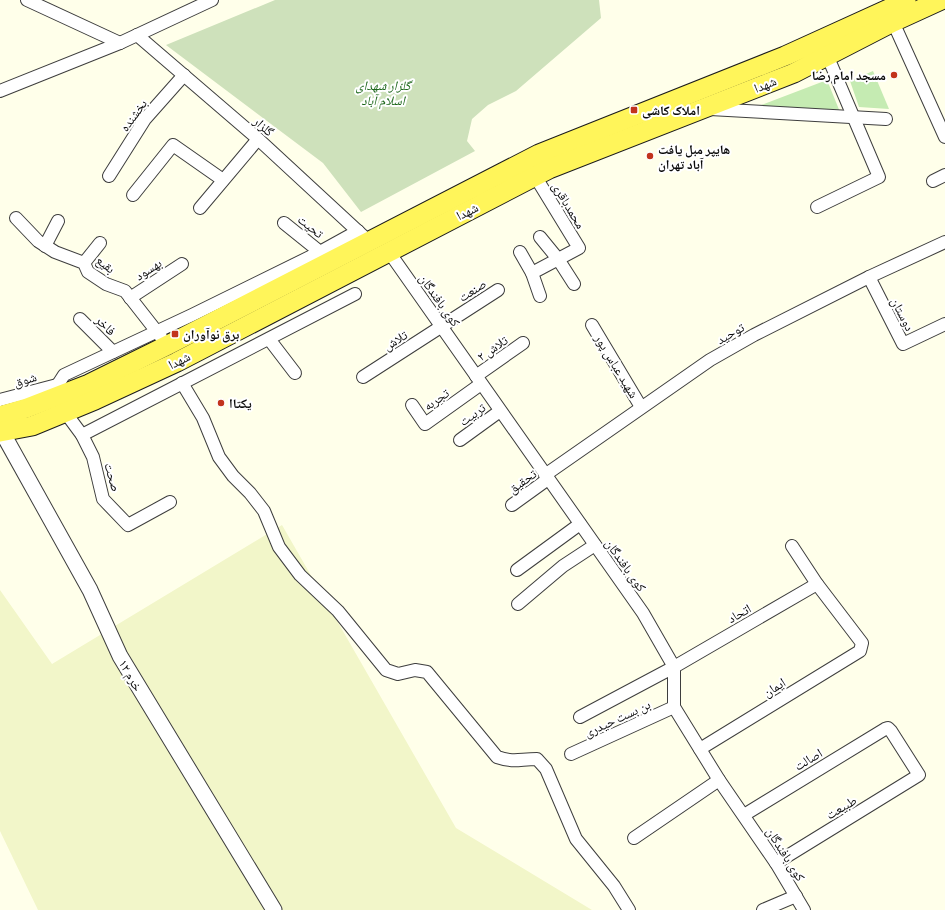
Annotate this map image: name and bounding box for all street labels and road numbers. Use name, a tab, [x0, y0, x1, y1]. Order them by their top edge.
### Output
street label: شهدا	[751, 70, 779, 97]
street label: بخشنده	[114, 95, 151, 135]
street label: گلزار	[249, 111, 279, 140]
street label: محمدباقری	[548, 178, 591, 232]
street label: شهدا	[452, 197, 481, 224]
street label: تحیت	[294, 209, 328, 242]
street label: بقیع	[92, 250, 120, 278]
street label: بهسود	[131, 253, 165, 284]
street label: کوی بافندگان	[415, 269, 466, 331]
street label: صنعت	[454, 273, 489, 306]
street label: دوستان	[887, 294, 920, 334]
street label: فاخر	[91, 309, 121, 339]
street label: توحید	[712, 317, 747, 348]
street label: تلاش	[379, 325, 411, 354]
street label: شهید عباس پور	[590, 329, 644, 402]
street label: تلاش ۲	[472, 330, 511, 365]
street label: شهدا	[164, 346, 193, 373]
street label: شوق	[11, 366, 39, 391]
street label: تجربه	[419, 383, 453, 414]
street label: تربیت	[455, 397, 489, 430]
street label: صحت	[100, 460, 127, 494]
street label: تحقیق	[504, 464, 540, 497]
street label: کوی بافندگان	[601, 534, 652, 596]
street label: اتحاد	[723, 598, 754, 627]
street label: خرم ۱۲	[115, 655, 148, 694]
street label: ایمان	[759, 672, 789, 701]
street label: بن بست حیدری	[580, 694, 653, 741]
street label: اصالت	[790, 743, 825, 774]
street label: طبیعت	[822, 790, 860, 823]
street label: کوی بافندگان	[762, 823, 811, 885]

